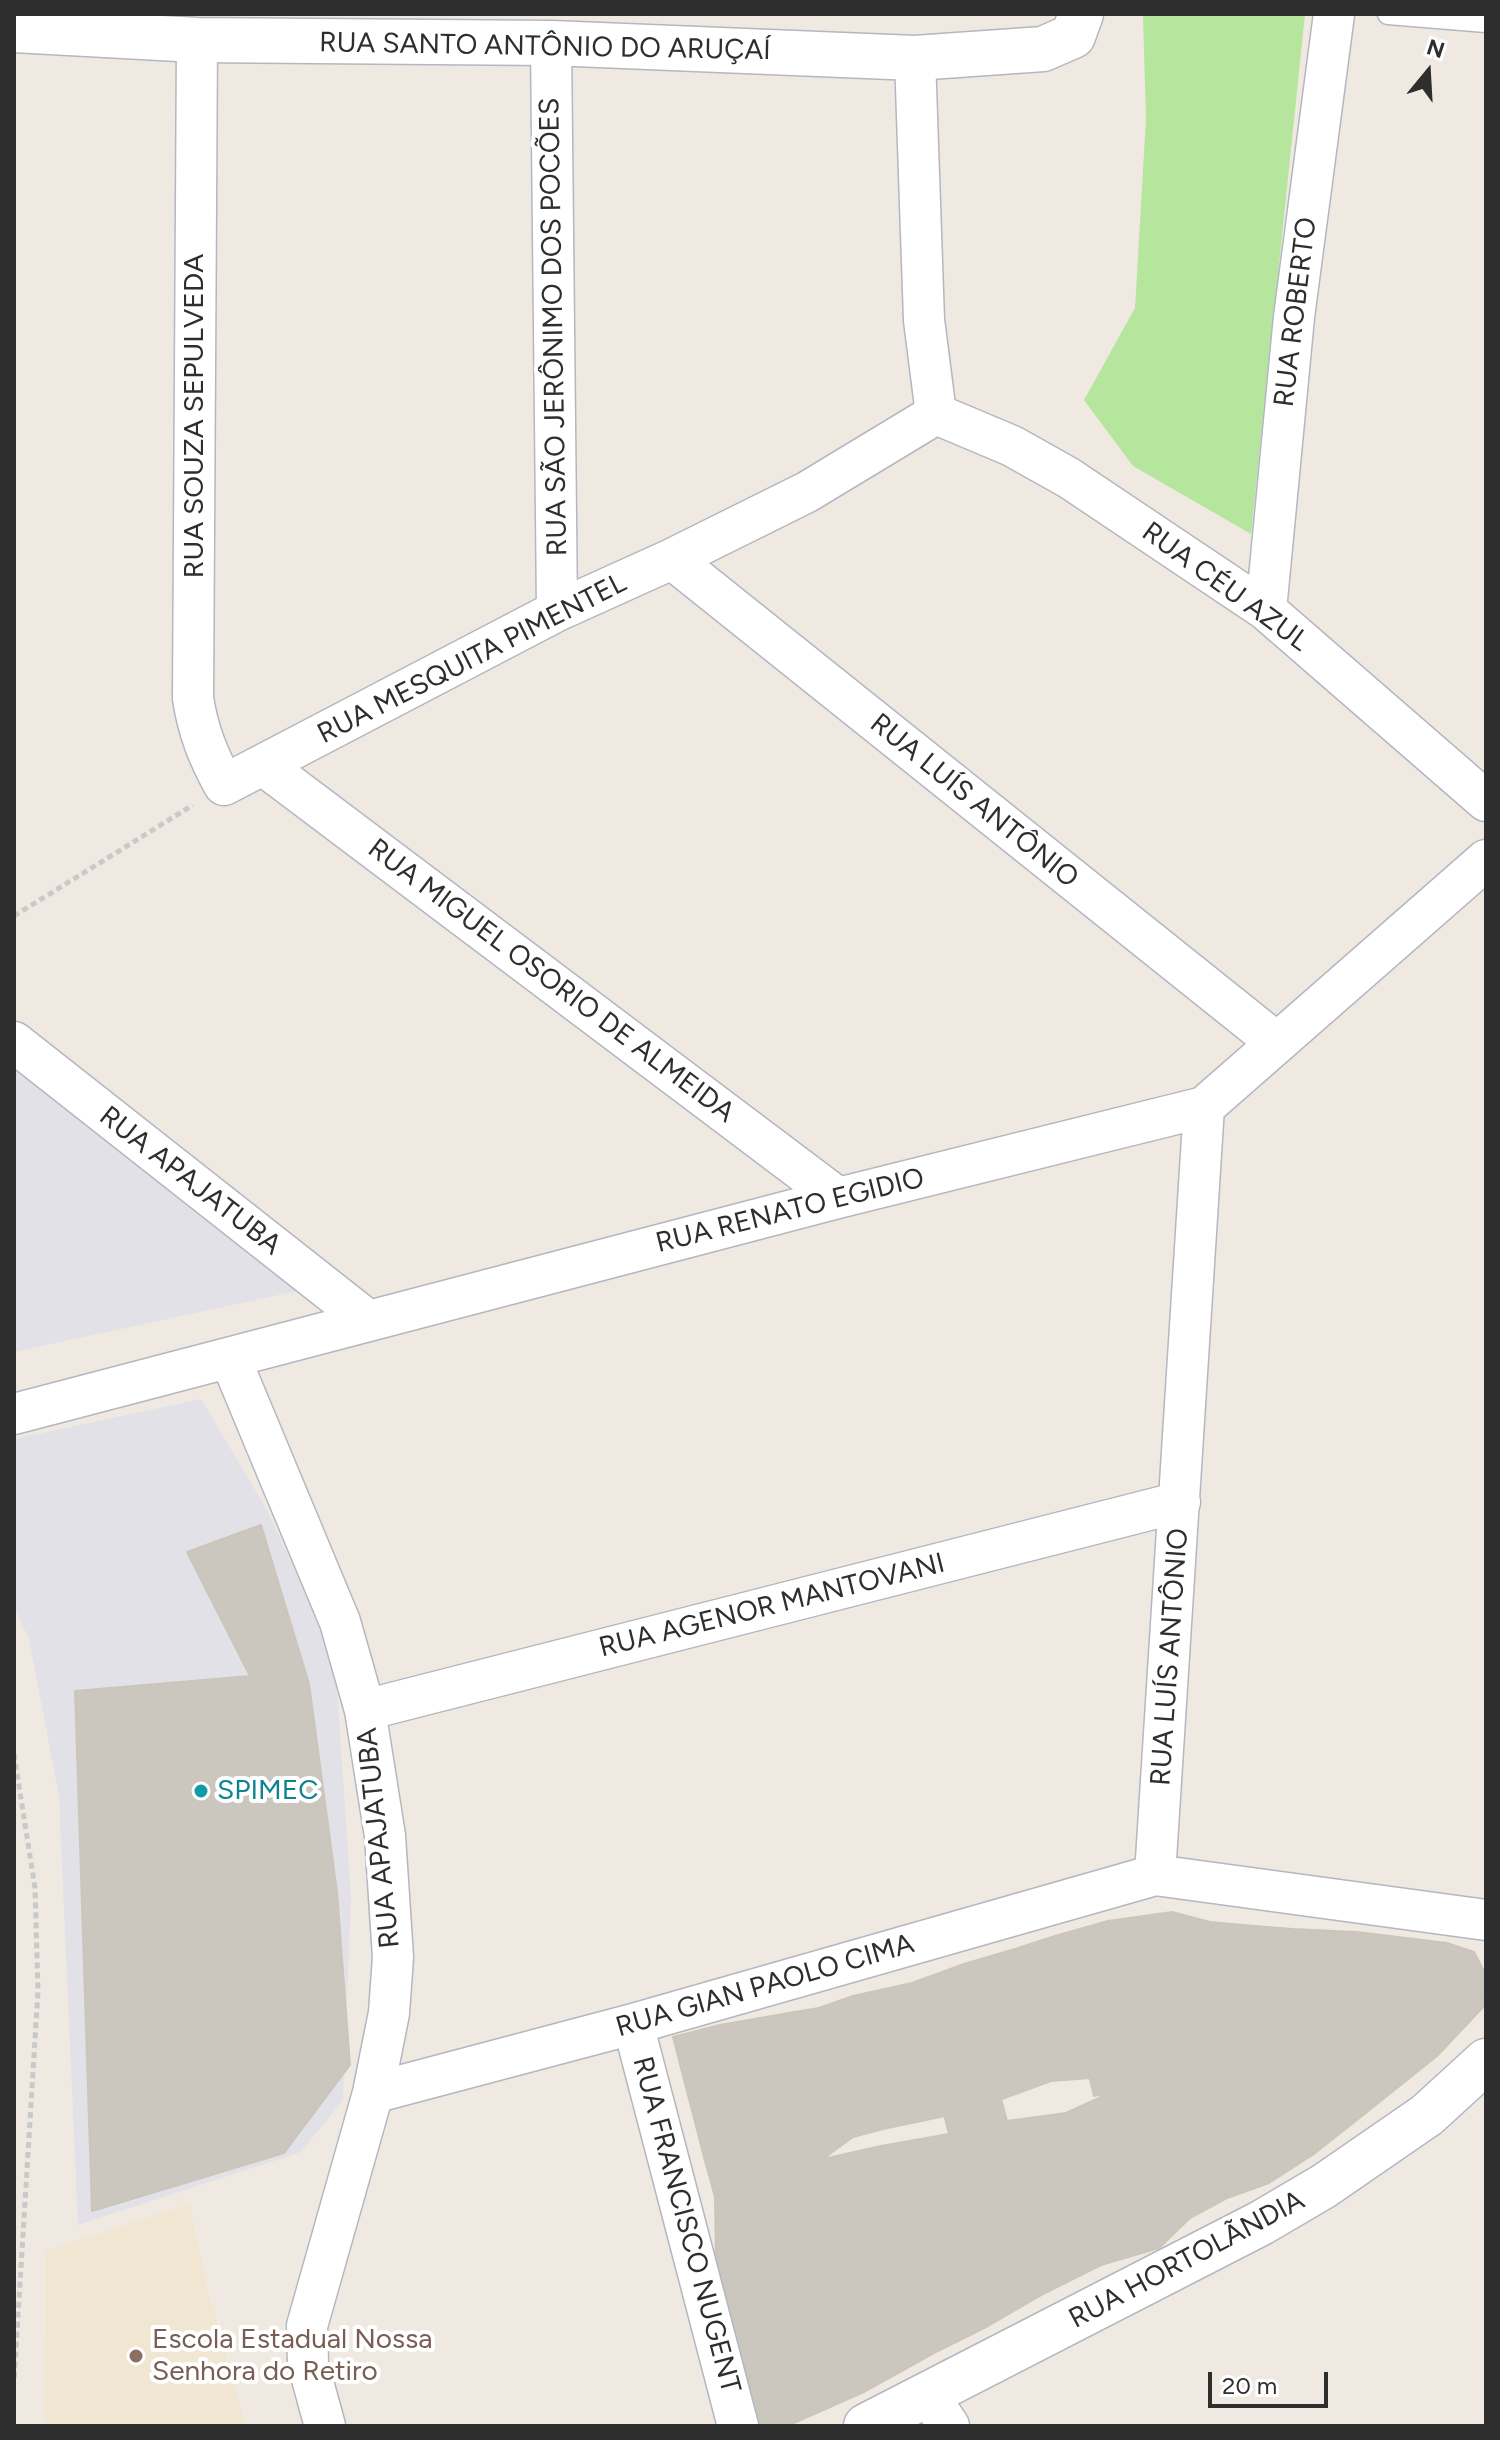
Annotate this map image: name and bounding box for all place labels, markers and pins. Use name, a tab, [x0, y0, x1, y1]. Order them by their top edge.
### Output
place label: SPIMEC	[217, 1774, 318, 1808]
marker: SPIMEC	[192, 1782, 210, 1800]
place label: Escola Estadual Nossa Senhora do Retiro	[152, 2323, 432, 2389]
marker: Escola Estadual Nossa Senhora do Retiro	[127, 2347, 145, 2365]

